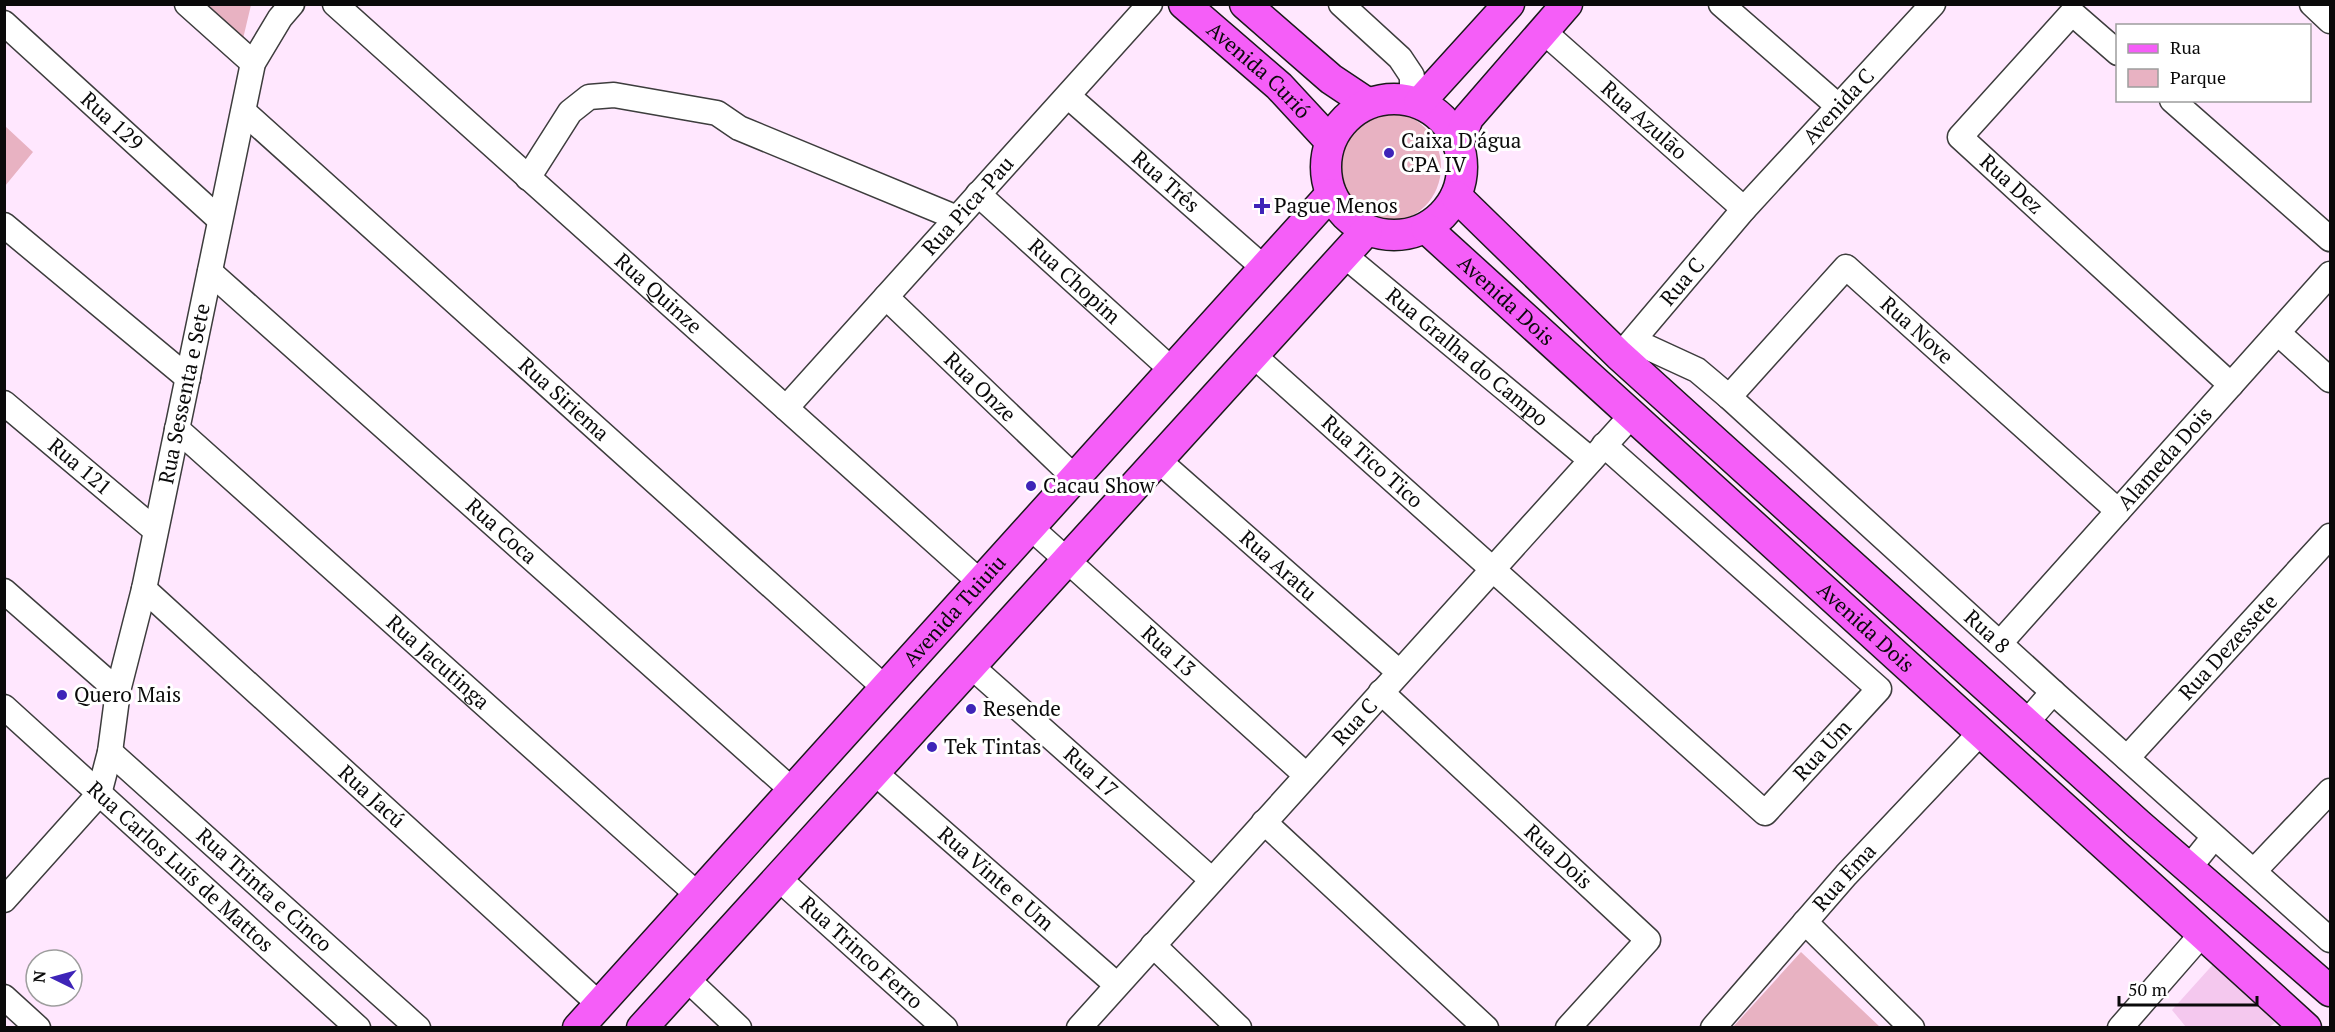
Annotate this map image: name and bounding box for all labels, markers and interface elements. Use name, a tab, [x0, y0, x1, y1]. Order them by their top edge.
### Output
street label: Avenida Curió	[1201, 15, 1317, 124]
legend	[2116, 24, 2311, 102]
text: Rua	[2170, 35, 2201, 59]
street label: Avenida C	[1796, 62, 1880, 149]
text: Parque	[2170, 65, 2226, 89]
street label: Rua Azulão	[1596, 74, 1694, 165]
street label: Rua 129	[76, 85, 150, 156]
place label: Caixa D'água CPA IV	[1401, 126, 1522, 178]
street label: Rua Três	[1127, 144, 1206, 218]
marker: Caixa D'água CPA IV	[1382, 146, 1396, 160]
street label: Rua Dez	[1975, 147, 2050, 220]
street label: Rua Pica-Pau	[915, 150, 1019, 261]
place label: Pague Menos	[1274, 191, 1398, 219]
marker: Pague Menos	[1255, 199, 1269, 213]
street label: Rua Chopim	[1023, 232, 1127, 330]
street label: Rua Quinze	[609, 246, 709, 339]
street label: Avenida Dois	[1452, 249, 1561, 351]
street label: Rua C	[1653, 251, 1710, 311]
street label: Rua Gralha do Campo	[1381, 281, 1555, 432]
street label: Rua Nove	[1875, 290, 1960, 370]
street label: Rua Sessenta e Sete	[151, 301, 216, 486]
street label: Rua Onze	[938, 345, 1023, 427]
street label: Rua Siriema	[513, 351, 616, 447]
street label: Alameda Dois	[2111, 400, 2218, 515]
street label: Rua Tico Tico	[1316, 408, 1430, 514]
street label: Rua 121	[43, 431, 118, 501]
place label: Cacau Show	[1043, 471, 1156, 499]
marker: Cacau Show	[1024, 479, 1038, 493]
street label: Rua Coca	[460, 491, 544, 570]
street label: Rua Aratu	[1234, 523, 1323, 606]
street label: Avenida Tuiuiu	[896, 548, 1012, 672]
street label: Avenida Dois	[1812, 575, 1921, 678]
street label: Rua Dezessete	[2172, 588, 2283, 706]
street label: Rua 8	[1959, 603, 2016, 659]
street label: Rua Jacutinga	[381, 608, 496, 715]
street label: Rua 13	[1136, 619, 1202, 682]
place label: Quero Mais	[74, 680, 181, 708]
marker: Quero Mais	[55, 688, 69, 702]
street label: Rua C	[1326, 692, 1383, 751]
place label: Resende	[983, 694, 1061, 722]
marker: Resende	[964, 702, 978, 716]
street label: Rua Um	[1787, 713, 1857, 786]
place label: Tek Tintas	[944, 732, 1041, 760]
marker: Tek Tintas	[925, 740, 939, 754]
street label: Rua 17	[1058, 740, 1124, 803]
street label: Rua Jacú	[333, 758, 412, 833]
street label: Rua Carlos Luís de Mattos	[82, 774, 280, 958]
street label: Rua Dois	[1519, 817, 1599, 894]
street label: Rua Vinte e Um	[933, 820, 1060, 936]
street label: Rua Trinta e Cinco	[191, 821, 339, 958]
street label: Rua Ema	[1806, 837, 1882, 917]
street label: Rua Trinco Ferro	[794, 889, 930, 1015]
north arrow	[24, 948, 84, 1008]
scale bar	[2119, 969, 2257, 1007]
text: N	[28, 970, 51, 984]
text: 50 m	[2128, 977, 2168, 1001]

